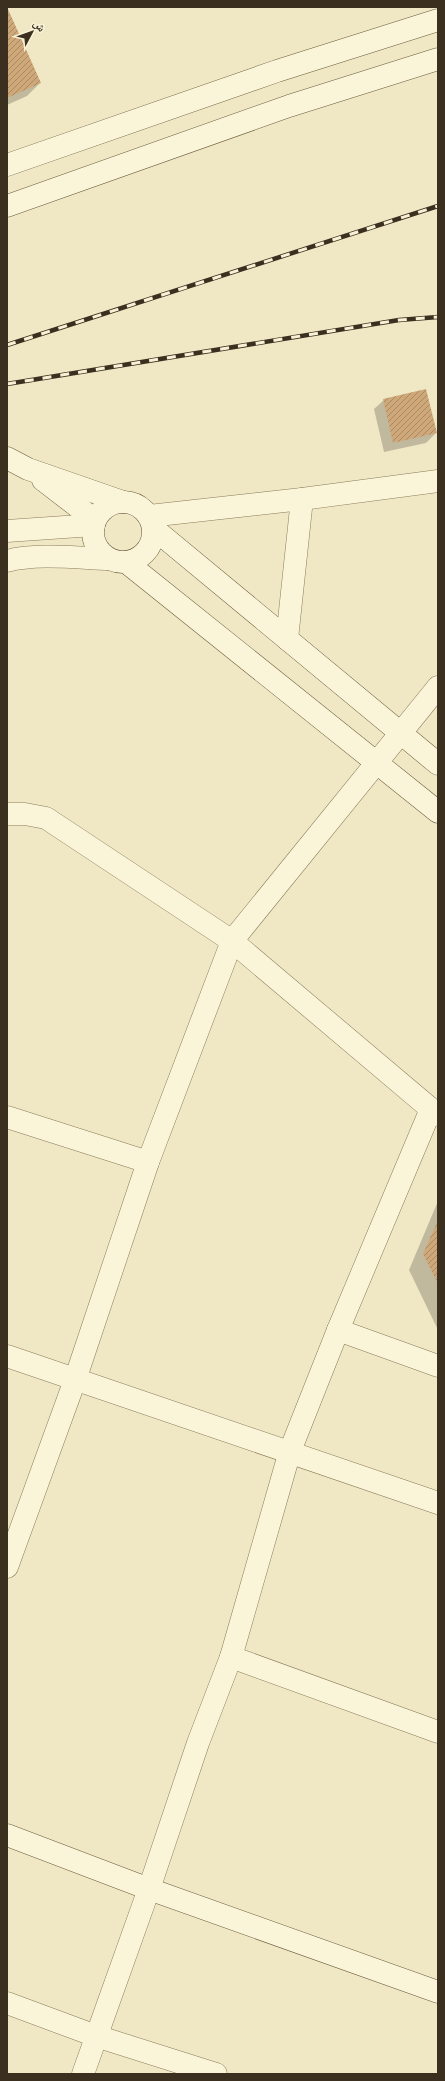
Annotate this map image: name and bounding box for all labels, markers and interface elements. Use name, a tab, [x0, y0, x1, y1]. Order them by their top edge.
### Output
north arrow	[12, 12, 52, 52]
text: ش	[30, 17, 48, 35]

